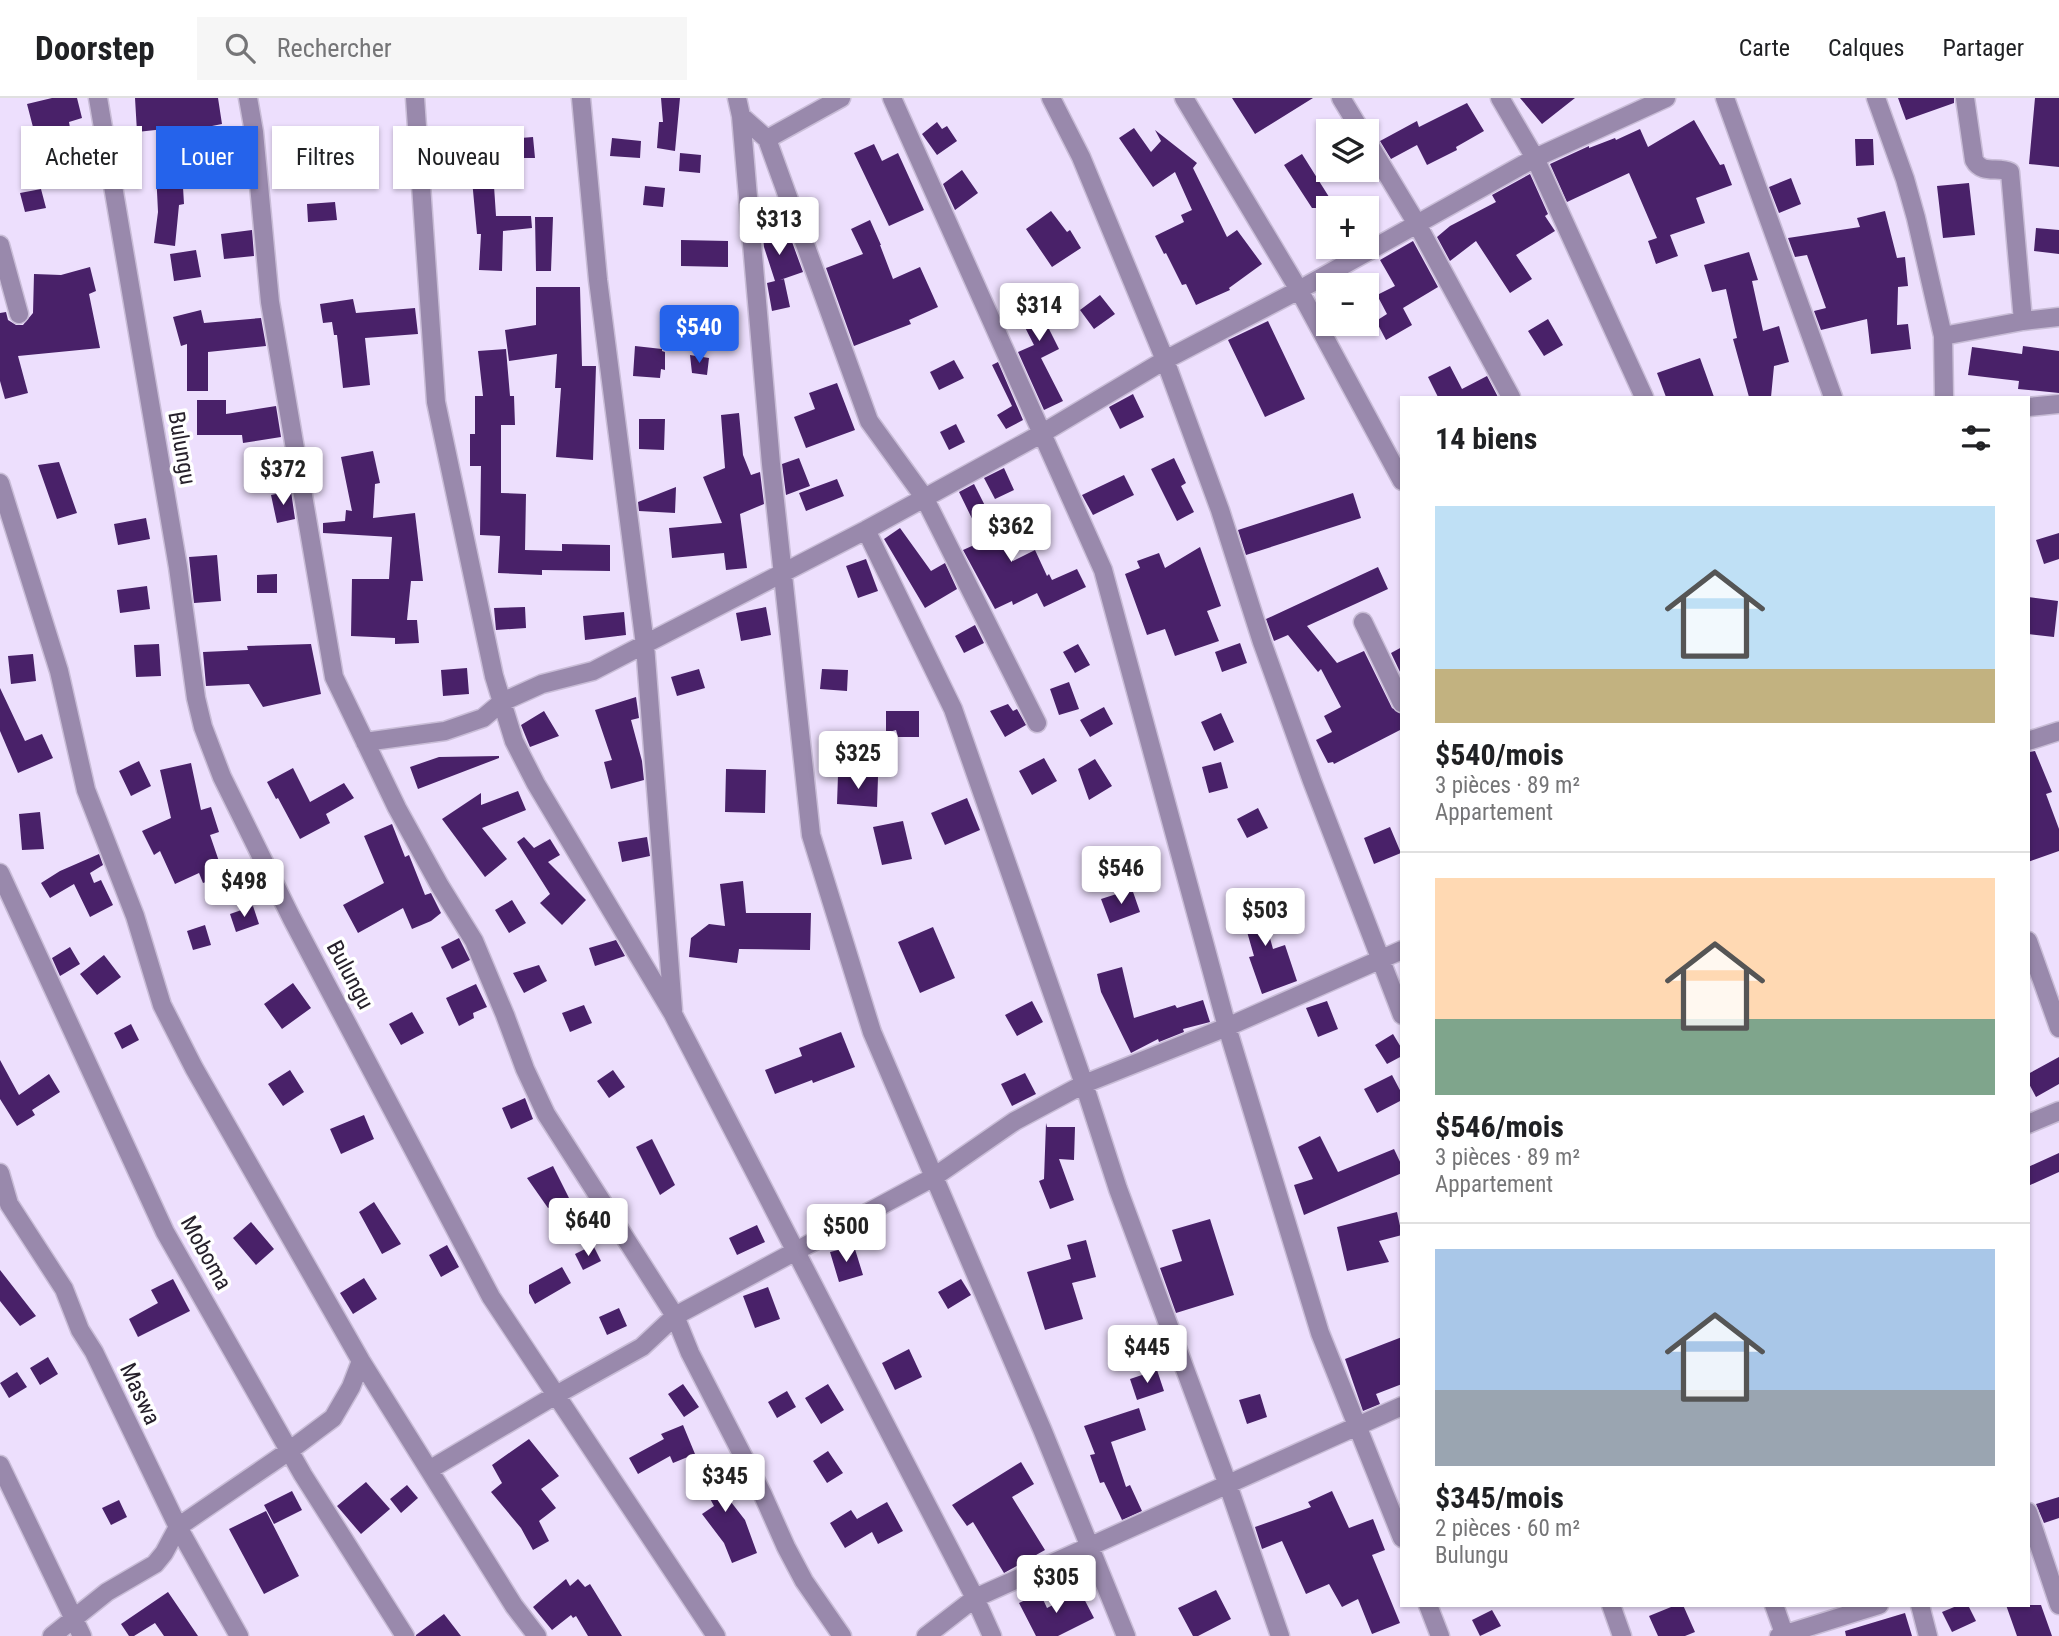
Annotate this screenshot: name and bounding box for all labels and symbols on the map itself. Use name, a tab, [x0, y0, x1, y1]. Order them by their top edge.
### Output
pin: $313	[738, 198, 820, 257]
pin: $314	[998, 284, 1080, 343]
pin: $540	[658, 306, 740, 365]
street label: Bulungu	[162, 409, 202, 487]
pin: $372	[242, 448, 324, 507]
pin: $362	[970, 504, 1052, 564]
pin: $325	[817, 732, 899, 791]
pin: $546	[1080, 846, 1162, 906]
pin: $498	[203, 860, 285, 919]
pin: $503	[1224, 888, 1306, 948]
street label: Bulungu	[321, 936, 379, 1014]
pin: $640	[547, 1198, 629, 1258]
pin: $500	[805, 1204, 887, 1264]
street label: Moboma	[175, 1211, 237, 1295]
pin: $445	[1106, 1326, 1188, 1385]
street label: Maswa	[114, 1359, 166, 1429]
pin: $345	[684, 1454, 766, 1514]
pin: $305	[1015, 1556, 1097, 1615]

